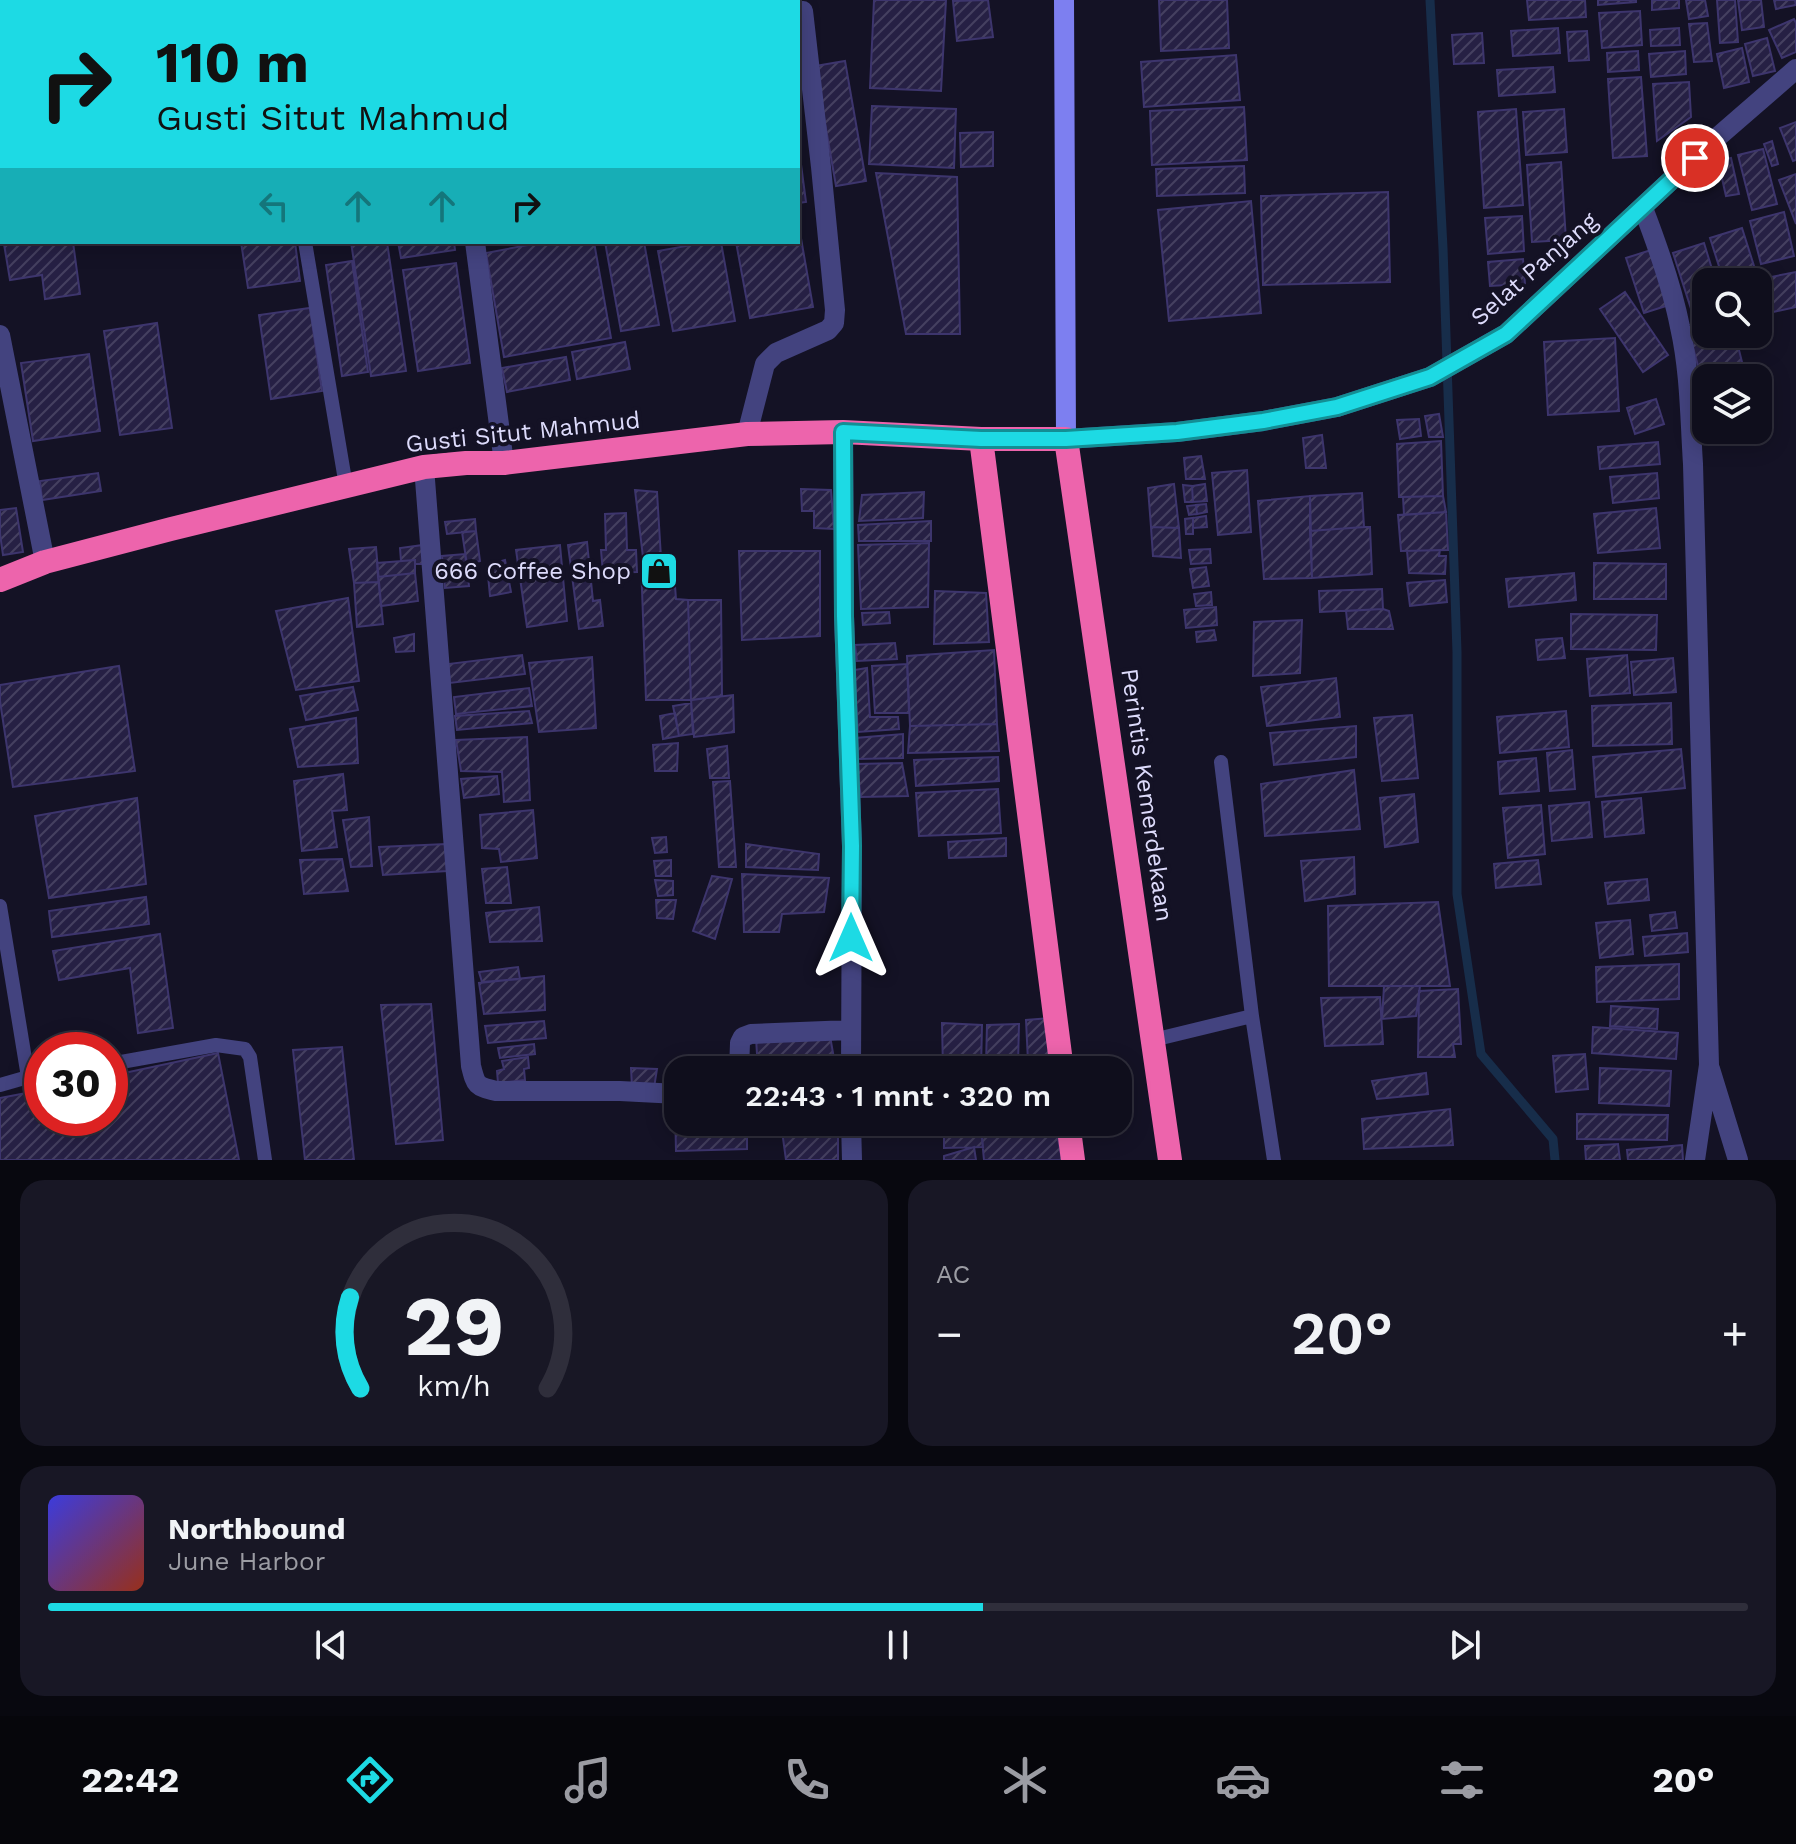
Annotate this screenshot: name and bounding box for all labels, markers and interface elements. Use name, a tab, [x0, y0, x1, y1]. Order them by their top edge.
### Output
text: 110 m	[156, 30, 309, 96]
icon: right	[24, 32, 128, 136]
text: Gusti Situt Mahmud	[156, 97, 510, 139]
pin	[1661, 124, 1729, 192]
icon: arrive	[1673, 136, 1717, 180]
icon: left	[252, 184, 296, 228]
icon: ahead	[336, 184, 380, 228]
icon: ahead	[420, 184, 464, 228]
icon: right	[504, 184, 548, 228]
street label: Selat Panjang	[1465, 206, 1603, 332]
map controls	[1692, 268, 1772, 444]
button: search	[1692, 268, 1772, 348]
button: layers	[1692, 364, 1772, 444]
street label: Gusti Situt Mahmud	[404, 406, 642, 458]
shop icon: 666 Coffee Shop	[638, 550, 680, 592]
place label: 666 Coffee Shop	[434, 557, 631, 585]
street label: Perintis Kemerdekaan	[1115, 667, 1179, 923]
position arrow	[809, 896, 893, 980]
speed limit sign: 30	[24, 1032, 128, 1136]
text: 22:43 · 1 mnt · 320 m	[745, 1078, 1051, 1113]
text: AC	[936, 1259, 970, 1289]
text: 29	[404, 1278, 504, 1375]
text: 20°	[1291, 1298, 1393, 1369]
text: −	[936, 1308, 963, 1360]
text: +	[1721, 1308, 1748, 1360]
text: km/h	[417, 1369, 491, 1403]
text: Northbound	[168, 1511, 345, 1546]
text: June Harbor	[168, 1546, 325, 1576]
icon: previous	[309, 1623, 353, 1667]
icon: pause	[876, 1623, 920, 1667]
icon: next	[1443, 1623, 1487, 1667]
icon: directions	[342, 1752, 398, 1808]
icon: music	[560, 1752, 616, 1808]
icon: phone	[779, 1752, 835, 1808]
icon: climate	[997, 1752, 1053, 1808]
icon: car	[1215, 1752, 1271, 1808]
icon: filters	[1434, 1752, 1490, 1808]
text: 22:42	[81, 1759, 179, 1801]
text: 20°	[1652, 1759, 1715, 1801]

